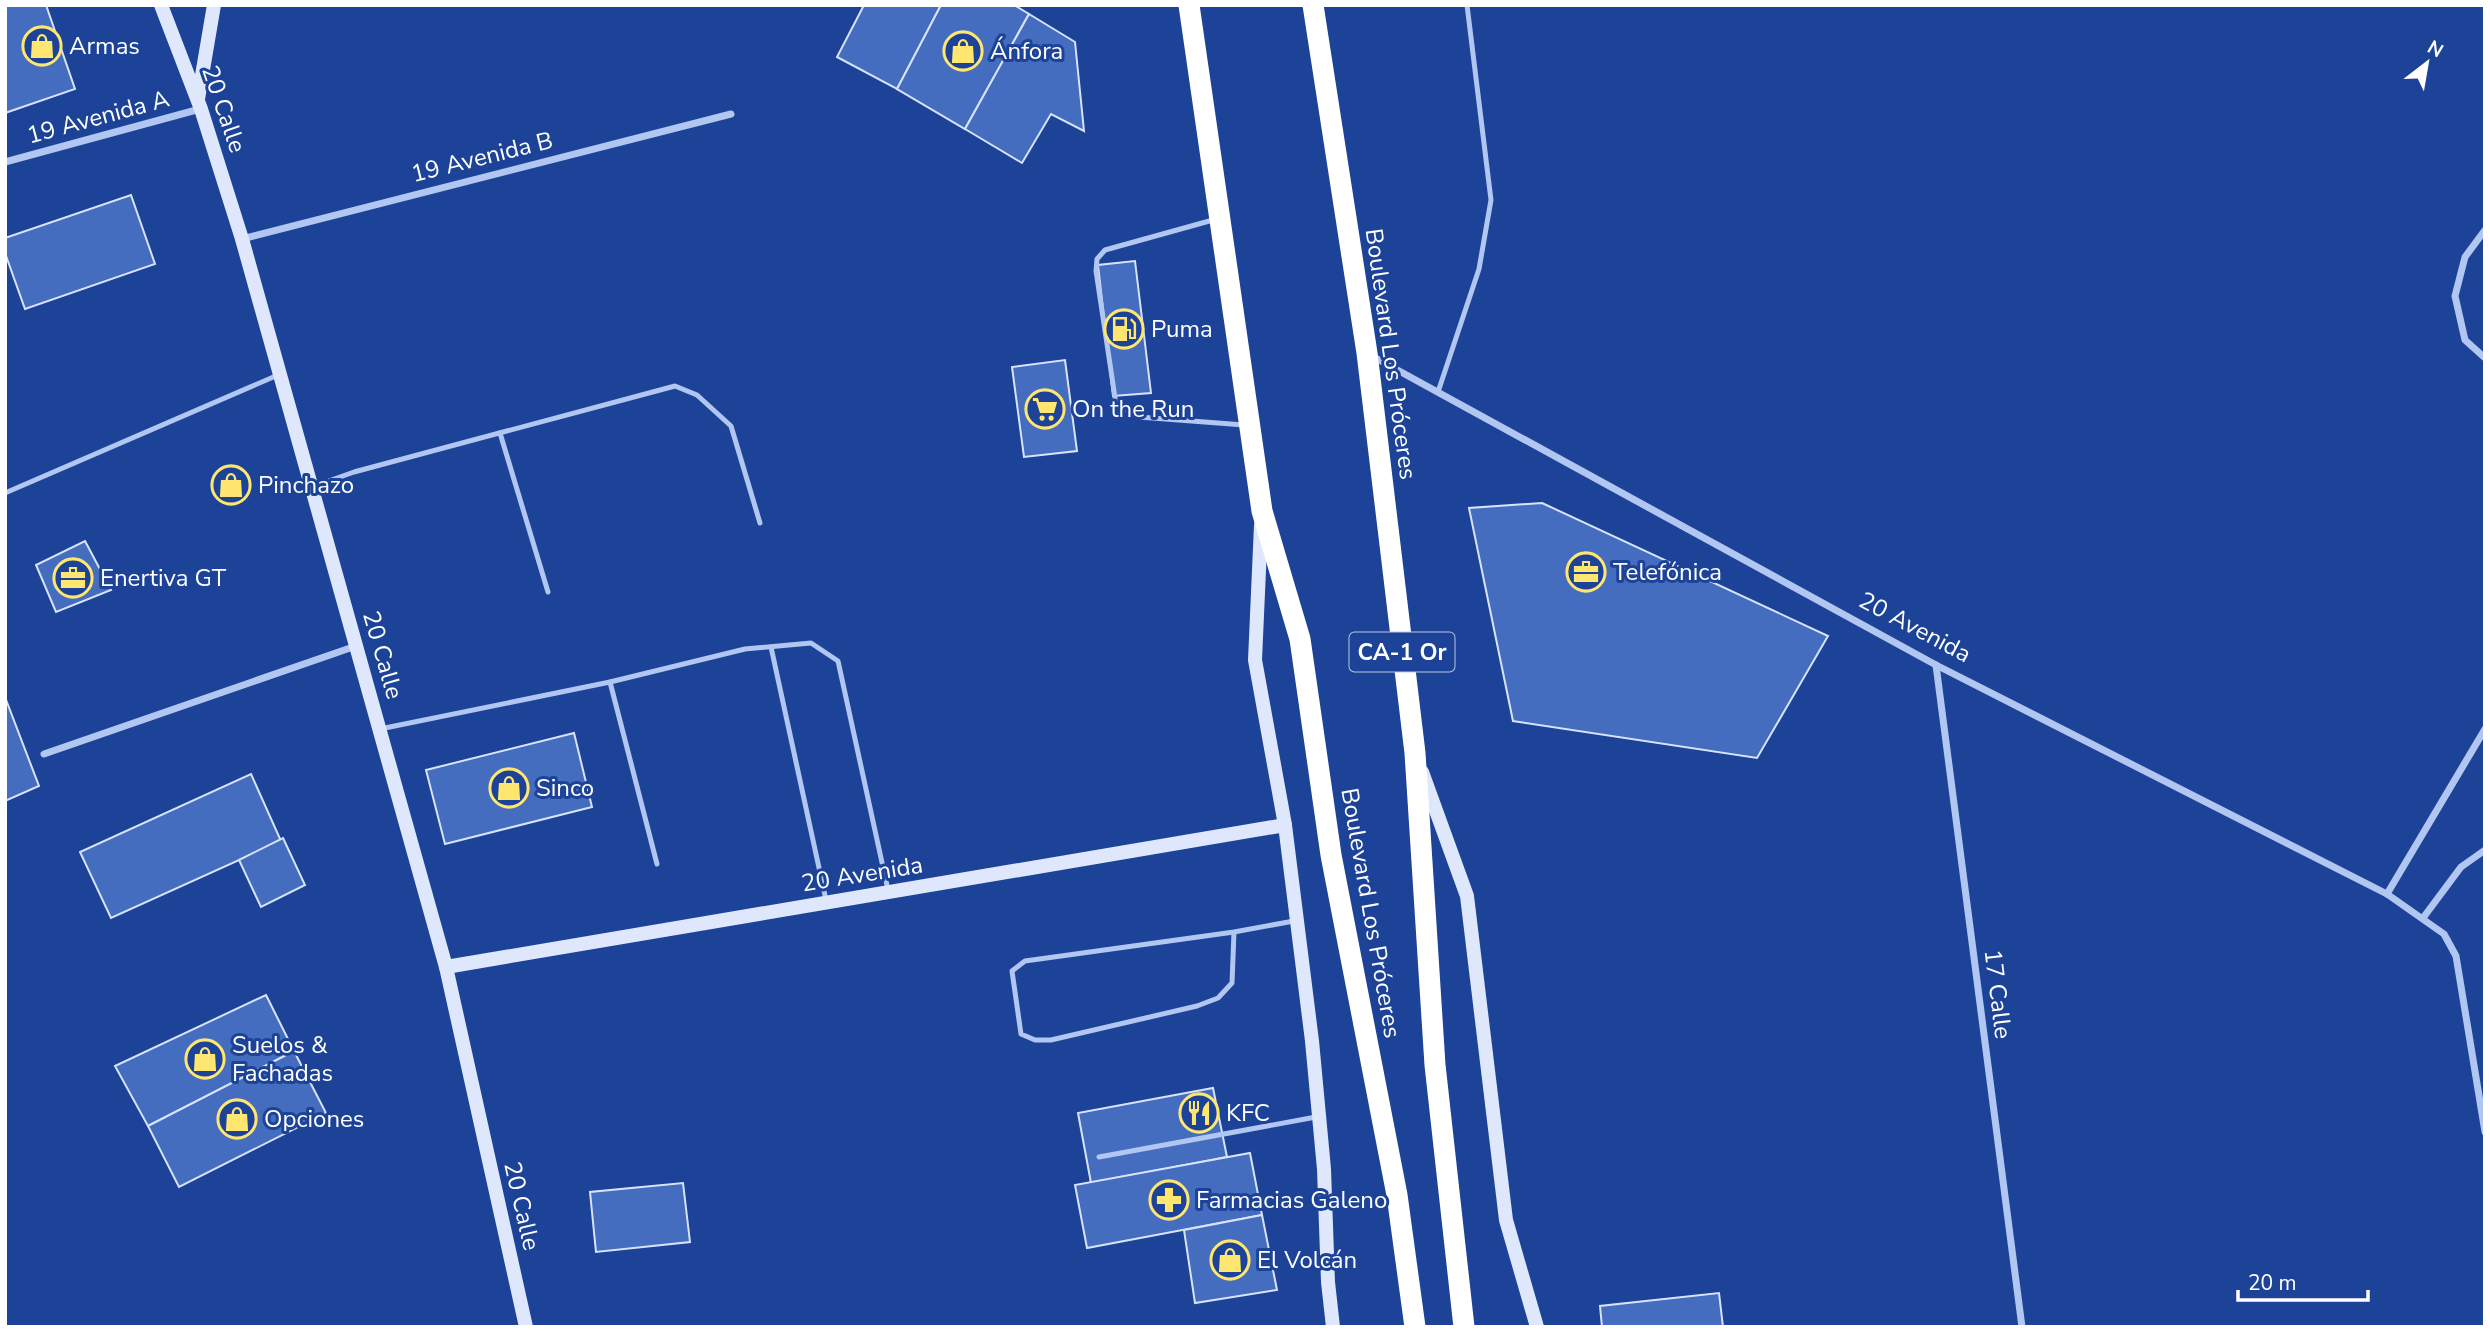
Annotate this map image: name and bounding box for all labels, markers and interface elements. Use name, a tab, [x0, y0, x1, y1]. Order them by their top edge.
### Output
shop icon: Armas	[21, 25, 63, 67]
north arrow	[2392, 28, 2462, 98]
place label: Armas	[69, 30, 140, 62]
shop icon: Ánfora	[942, 30, 984, 72]
text: N	[2422, 34, 2448, 64]
place label: Ánfora	[990, 35, 1063, 67]
street label: 20 Calle	[194, 61, 254, 157]
street label: 19 Avenida A	[23, 82, 173, 151]
street label: 19 Avenida B	[408, 124, 556, 190]
street label: Boulevard Los Próceres	[1358, 226, 1424, 482]
fuel station icon: Puma	[1103, 308, 1145, 350]
place label: Puma	[1151, 313, 1213, 345]
supermarket icon: On the Run	[1024, 388, 1066, 430]
place label: On the Run	[1072, 393, 1194, 425]
shop icon: Pinchazo	[210, 464, 252, 506]
place label: Pinchazo	[258, 469, 354, 501]
office icon: Telefónica	[1565, 551, 1607, 593]
place label: Telefónica	[1613, 556, 1722, 588]
office icon: Enertiva GT	[52, 557, 94, 599]
place label: Enertiva GT	[100, 562, 227, 594]
street label: 20 Avenida	[1853, 584, 1977, 670]
street label: 20 Calle	[355, 607, 411, 703]
road number: CA-1 Or	[1350, 632, 1454, 672]
shop icon: Sinco	[488, 767, 530, 809]
place label: Sinco	[536, 772, 594, 804]
street label: Boulevard Los Próceres	[1333, 786, 1409, 1040]
street label: 20 Avenida	[799, 849, 925, 899]
street label: 17 Calle	[1977, 947, 2019, 1041]
place label: Suelos & Fachadas	[232, 1029, 333, 1089]
shop icon: Suelos & Fachadas	[184, 1038, 226, 1080]
restaurant icon: KFC	[1178, 1092, 1220, 1134]
place label: KFC	[1226, 1097, 1270, 1129]
shop icon: Opciones	[216, 1098, 258, 1140]
place label: Opciones	[264, 1103, 364, 1135]
street label: 20 Calle	[496, 1158, 548, 1254]
pharmacy icon: Farmacias Galeno	[1148, 1179, 1190, 1221]
place label: Farmacias Galeno	[1196, 1184, 1387, 1216]
shop icon: El Volcán	[1209, 1239, 1251, 1281]
place label: El Volcán	[1257, 1244, 1357, 1276]
scale bar	[2238, 1258, 2368, 1302]
text: 20 m	[2248, 1269, 2297, 1297]

